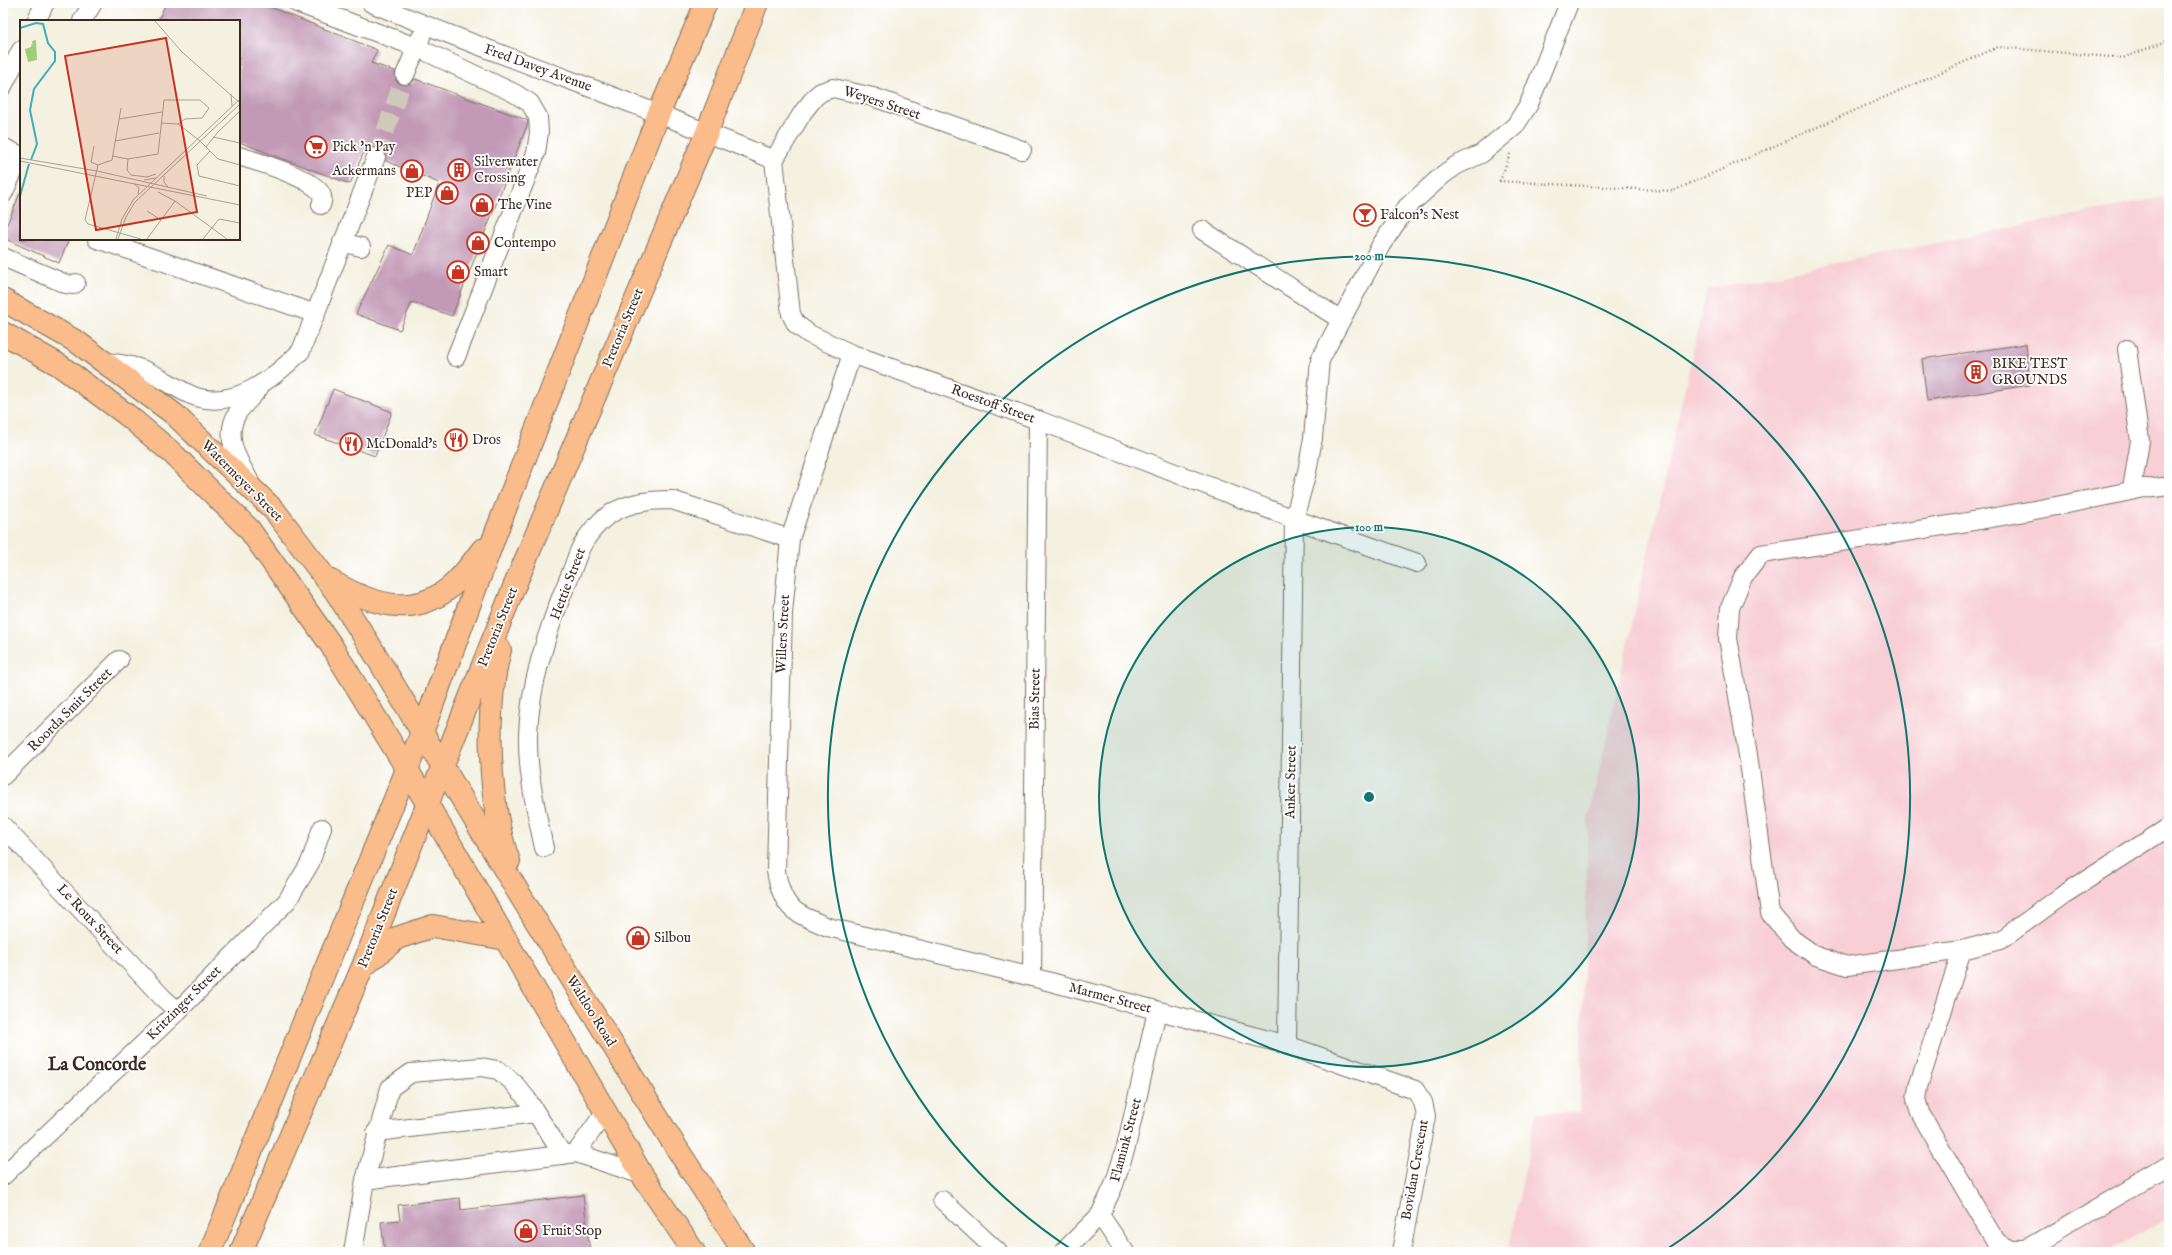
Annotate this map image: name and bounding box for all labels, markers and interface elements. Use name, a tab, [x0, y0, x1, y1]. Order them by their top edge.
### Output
inset map	[20, 20, 240, 240]
street label: Fred Davey Avenue	[482, 40, 595, 96]
street label: Weyers Street	[841, 82, 923, 124]
supermarket icon: Pick 'n Pay	[303, 134, 329, 160]
place label: Pick 'n Pay	[332, 138, 396, 156]
place label: Silverwater Crossing	[474, 153, 538, 187]
building icon: Silverwater Crossing	[446, 157, 472, 183]
shop icon: Ackermans	[399, 158, 425, 184]
place label: Ackermans	[331, 162, 396, 180]
shop icon: PEP	[434, 180, 460, 206]
place label: PEP	[406, 184, 432, 202]
shop icon: The Vine	[469, 192, 495, 218]
place label: The Vine	[498, 196, 553, 214]
bar icon: Falcon's Nest	[1352, 202, 1378, 228]
place label: Falcon's Nest	[1380, 206, 1459, 224]
shop icon: Contempo	[465, 230, 491, 256]
place label: Contempo	[494, 234, 557, 252]
text: 200 m	[1354, 249, 1384, 264]
shop icon: Smart	[445, 259, 471, 285]
place label: Smart	[474, 263, 508, 281]
street label: Pretoria Street	[598, 285, 648, 371]
place label: BIKE TEST GROUNDS	[1992, 355, 2068, 389]
building icon: BIKE TEST GROUNDS	[1963, 359, 1989, 385]
street label: Roestoff Street	[949, 381, 1038, 428]
restaurant icon: Dros	[443, 427, 469, 453]
restaurant icon: McDonald's	[338, 431, 364, 457]
place label: Dros	[472, 431, 501, 449]
place label: McDonald's	[366, 435, 437, 453]
street label: Watermeyer Street	[197, 436, 287, 526]
text: 100 m	[1355, 520, 1384, 535]
street label: Hettie Street	[546, 545, 590, 623]
street label: Pretoria Street	[474, 584, 522, 670]
street label: Willers Street	[772, 594, 794, 674]
street label: Roorda Smit Street	[24, 664, 116, 756]
street label: Bias Street	[1025, 668, 1045, 730]
street label: Anker Street	[1281, 745, 1301, 820]
centre of rings	[1362, 790, 1376, 804]
street label: Le Roux Street	[53, 880, 127, 958]
street label: Pretoria Street	[354, 885, 402, 971]
shop icon: Silbou	[625, 925, 651, 951]
place label: Silbou	[654, 929, 691, 947]
street label: Kritzinger Street	[143, 962, 225, 1044]
street label: Waltloo Road	[562, 972, 620, 1050]
street label: Marmer Street	[1067, 978, 1153, 1018]
district label: La Concorde	[48, 1054, 147, 1077]
street label: Flamink Street	[1106, 1096, 1146, 1184]
street label: Bovidan Crescent	[1397, 1118, 1433, 1222]
shop icon: Fruit Stop	[513, 1218, 539, 1244]
place label: Fruit Stop	[542, 1222, 602, 1240]

